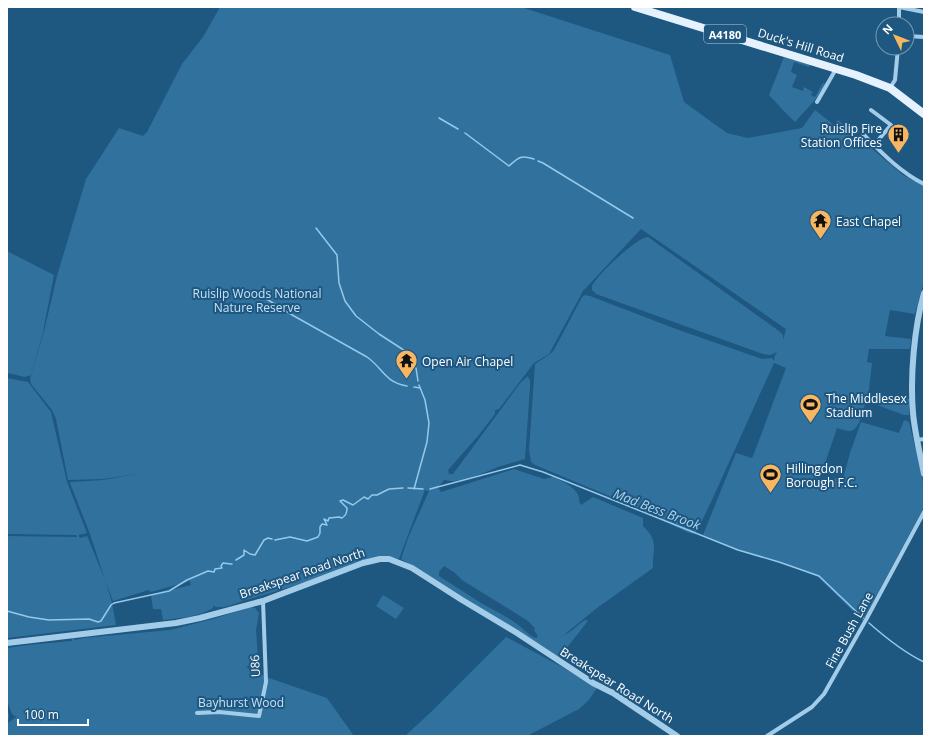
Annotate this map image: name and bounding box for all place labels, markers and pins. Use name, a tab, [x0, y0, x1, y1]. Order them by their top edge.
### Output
place label: Ruislip Fire Station Offices	[801, 120, 882, 151]
building icon: Ruislip Fire Station Offices	[885, 122, 911, 155]
temple icon: East Chapel	[808, 208, 834, 241]
place label: East Chapel	[836, 213, 901, 230]
temple icon: Open Air Chapel	[393, 348, 419, 381]
place label: Open Air Chapel	[422, 353, 513, 370]
place label: The Middlesex Stadium	[826, 390, 908, 421]
sports icon: The Middlesex Stadium	[798, 392, 824, 425]
place label: Hillingdon Borough F.C.	[786, 460, 858, 491]
sports icon: Hillingdon Borough F.C.	[757, 462, 783, 495]

